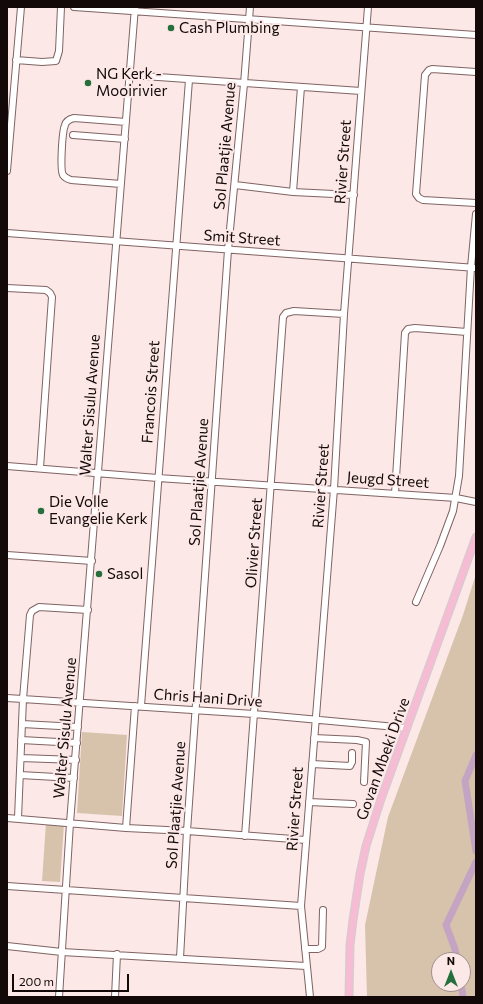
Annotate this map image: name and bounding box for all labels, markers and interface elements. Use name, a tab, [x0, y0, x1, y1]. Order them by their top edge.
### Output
place label: Cash Plumbing	[179, 19, 280, 37]
marker: Cash Plumbing	[166, 23, 176, 33]
place label: NG Kerk - Mooirivier	[96, 65, 167, 100]
marker: NG Kerk - Mooirivier	[83, 78, 93, 88]
street label: Sol Plaatjie Avenue	[210, 81, 240, 211]
street label: Rivier Street	[331, 119, 355, 205]
street label: Smit Street	[203, 226, 281, 250]
street label: Walter Sisulu Avenue	[76, 334, 104, 476]
street label: Francois Street	[138, 340, 164, 444]
street label: Sol Plaatjie Avenue	[186, 418, 212, 546]
street label: Rivier Street	[309, 443, 333, 529]
street label: Jeugd Street	[346, 468, 430, 492]
place label: Die Volle Evangelie Kerk	[49, 493, 148, 528]
street label: Olivier Street	[242, 497, 266, 589]
marker: Die Volle Evangelie Kerk	[36, 506, 46, 516]
place label: Sasol	[107, 565, 143, 583]
marker: Sasol	[94, 569, 104, 579]
street label: Walter Sisulu Avenue	[50, 657, 80, 799]
street label: Chris Hani Drive	[153, 685, 263, 711]
street label: Govan Mbeki Drive	[353, 695, 413, 823]
street label: Sol Plaatjie Avenue	[163, 741, 189, 869]
street label: Rivier Street	[283, 766, 307, 852]
north arrow	[431, 952, 471, 992]
text: N	[447, 954, 455, 967]
scale bar	[14, 966, 131, 992]
text: 200 m	[19, 974, 54, 988]

